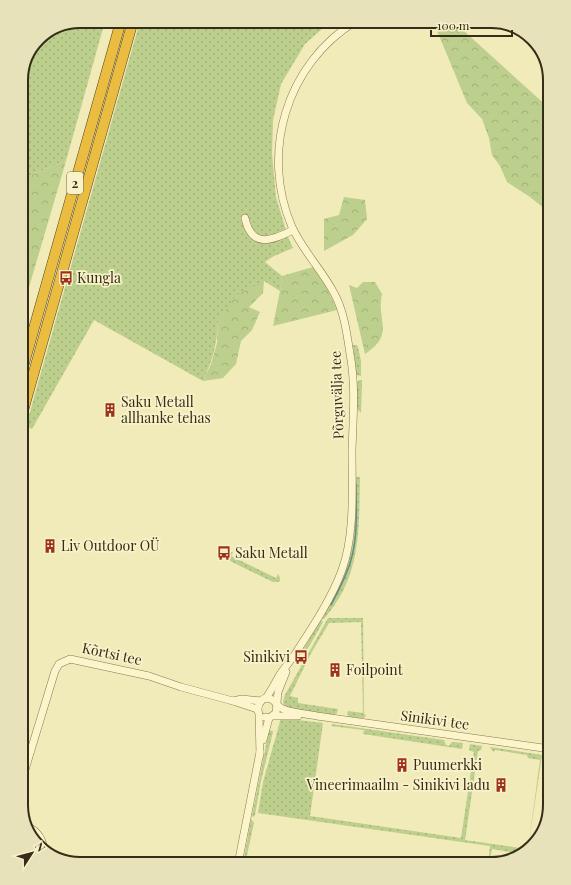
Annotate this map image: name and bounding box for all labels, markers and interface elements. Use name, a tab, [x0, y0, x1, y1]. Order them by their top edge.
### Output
scale bar	[431, 12, 512, 38]
text: 100 m	[437, 17, 470, 33]
road number: 2	[67, 172, 83, 194]
place label: Kungla	[77, 268, 121, 287]
bus stop icon: Kungla	[58, 270, 74, 286]
street label: Põrguvälja tee	[325, 351, 348, 439]
place label: Saku Metall allhanke tehas	[121, 392, 211, 427]
building icon: Saku Metall allhanke tehas	[102, 402, 118, 418]
place label: Liv Outdoor OÜ	[61, 536, 160, 555]
building icon: Liv Outdoor OÜ	[42, 538, 58, 554]
place label: Saku Metall	[235, 543, 308, 562]
bus stop icon: Saku Metall	[216, 545, 232, 561]
street label: Kõrtsi tee	[80, 638, 144, 669]
place label: Sinikivi	[243, 647, 290, 666]
bus stop icon: Sinikivi	[293, 649, 309, 665]
place label: Foilpoint	[346, 660, 404, 679]
building icon: Foilpoint	[327, 662, 343, 678]
street label: Sinikivi tee	[399, 705, 471, 734]
place label: Puumerkki	[413, 755, 482, 774]
building icon: Puumerkki	[394, 757, 410, 773]
place label: Vineerimaailm - Sinikivi ladu	[306, 775, 490, 794]
building icon: Vineerimaailm - Sinikivi ladu	[493, 777, 509, 793]
north arrow	[12, 833, 52, 873]
text: N	[32, 839, 49, 854]

